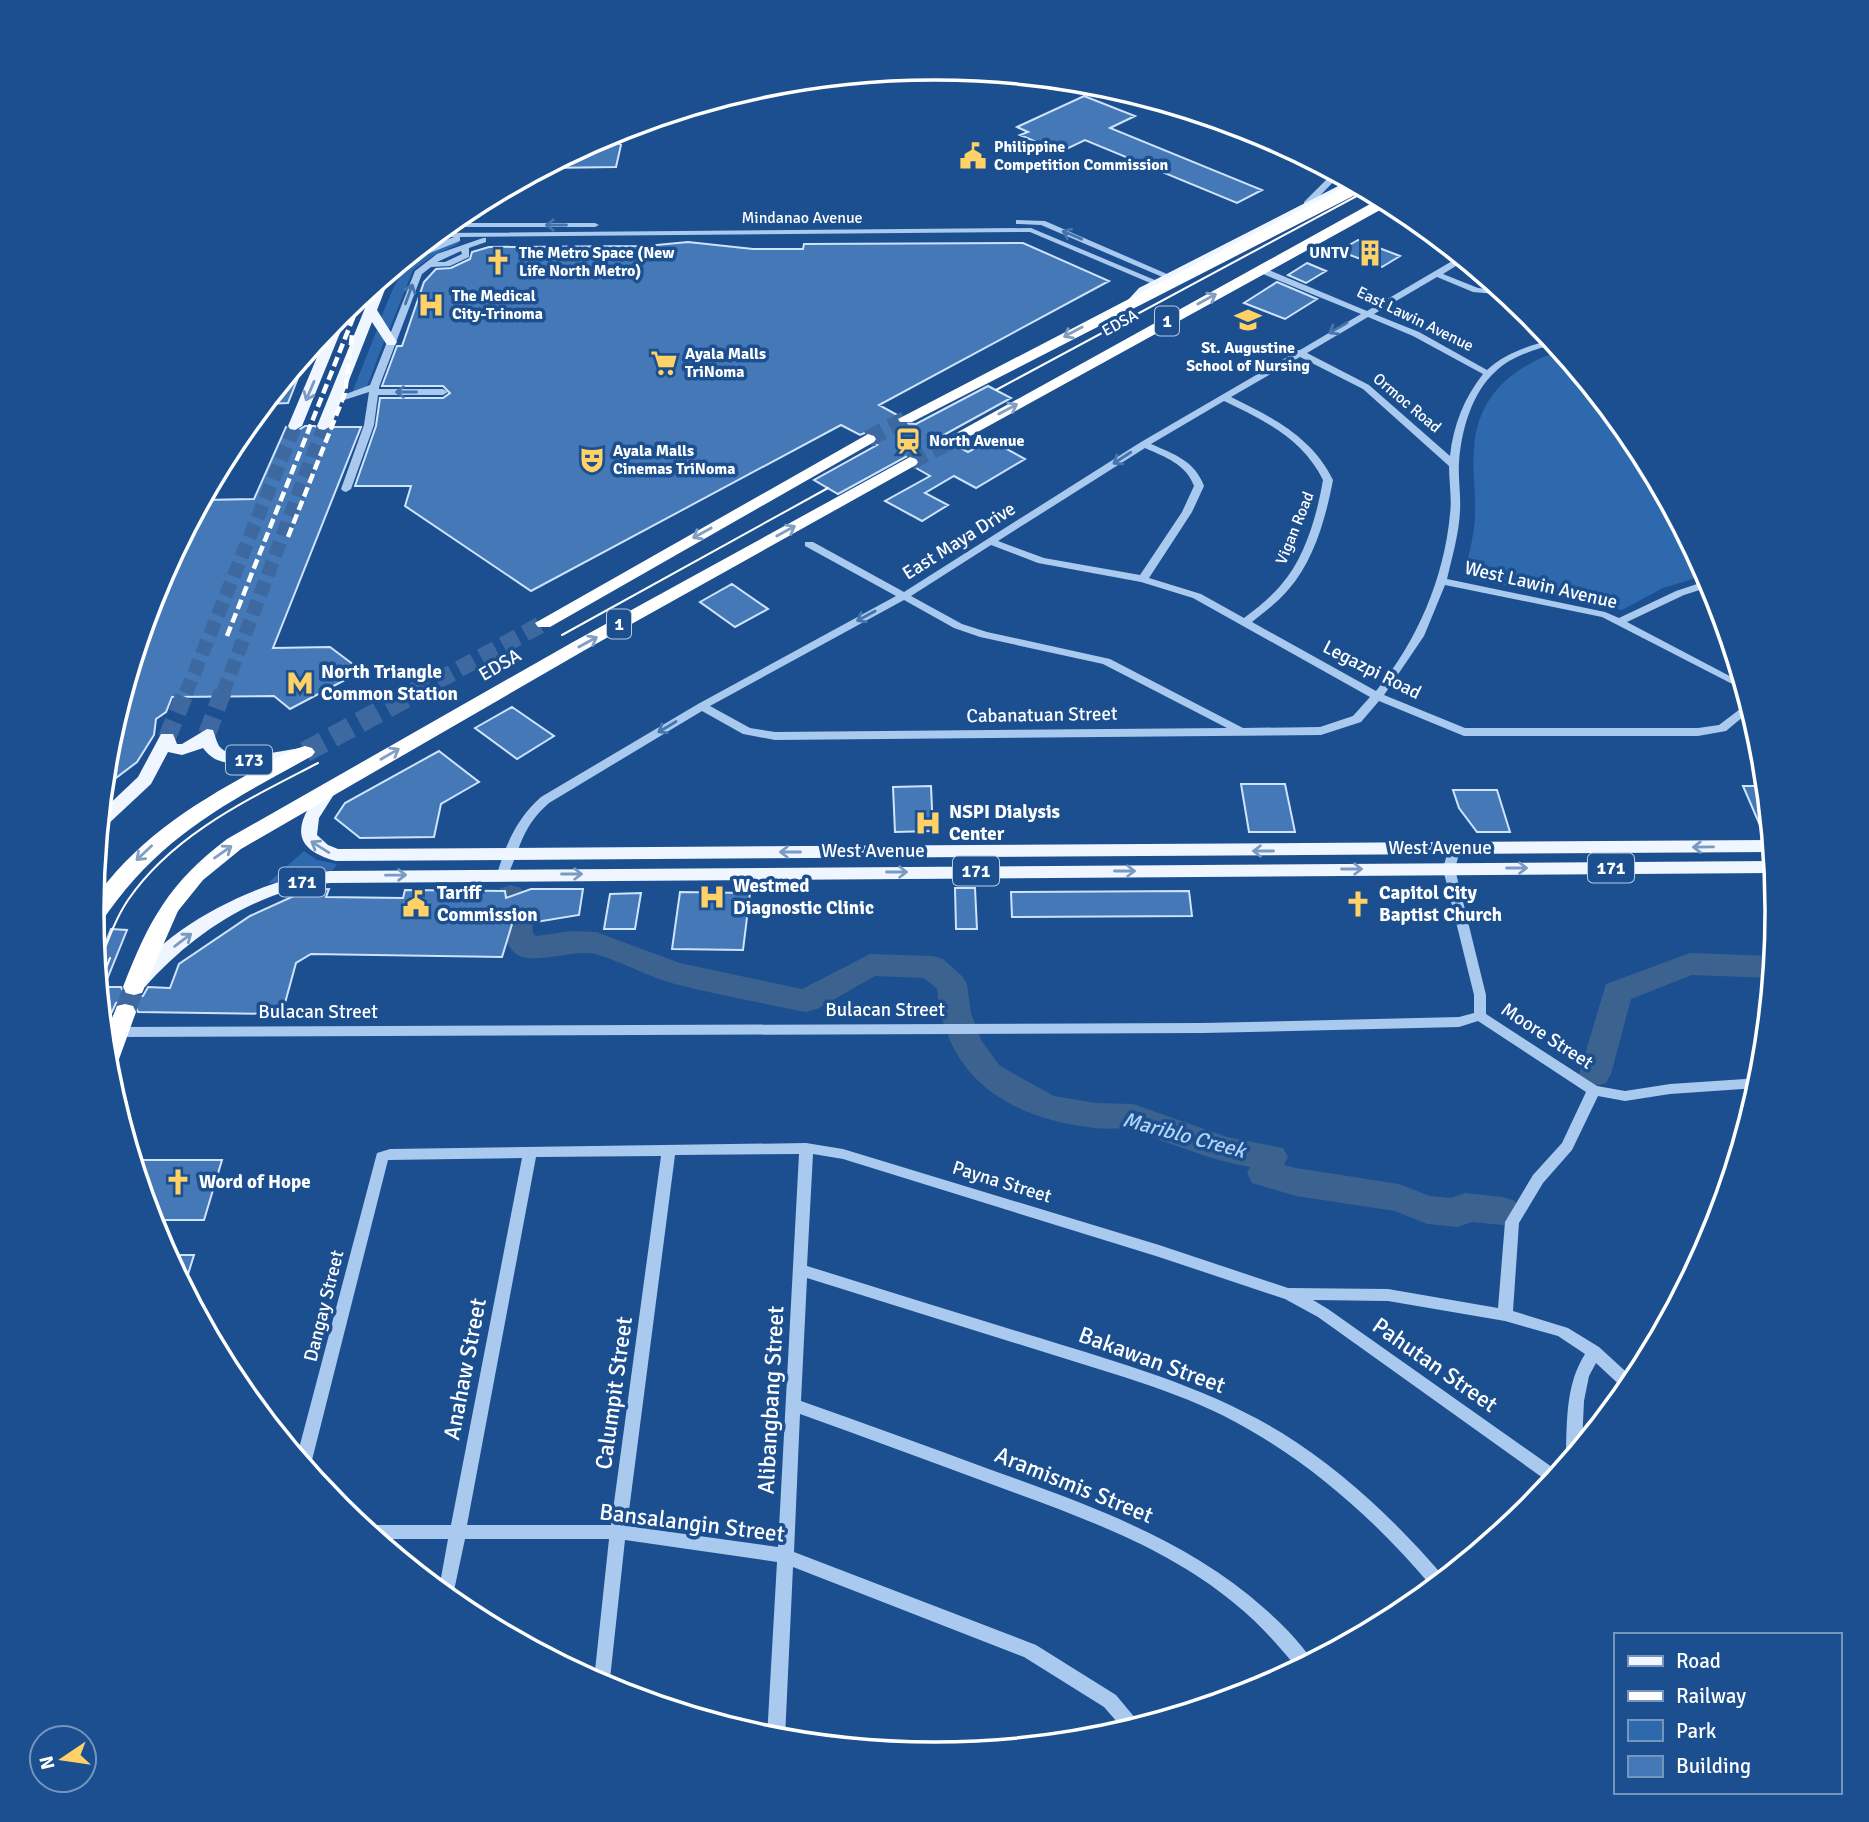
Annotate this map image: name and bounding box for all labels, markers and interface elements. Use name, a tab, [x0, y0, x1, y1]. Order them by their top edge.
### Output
place label: Philippine Competition Commission	[994, 137, 1169, 175]
public building icon: Philippine Competition Commission	[958, 141, 988, 171]
street label: Mindanao Avenue	[741, 208, 863, 228]
one-way arrow	[545, 218, 568, 232]
one-way arrow	[1061, 228, 1083, 241]
building icon: UNTV	[1355, 238, 1385, 268]
place label: The Metro Space (New Life North Metro)	[519, 243, 675, 281]
place label: UNTV	[1309, 243, 1349, 263]
church icon: The Metro Space (New Life North Metro)	[483, 247, 513, 277]
street label: East Lawin Avenue	[1353, 282, 1477, 356]
one-way arrow	[404, 283, 416, 305]
place label: The Medical City-Trinoma	[452, 286, 543, 324]
hospital icon: The Medical City-Trinoma	[416, 290, 446, 320]
one-way arrow	[1196, 292, 1217, 305]
street label: EDSA	[1098, 305, 1142, 341]
school or university icon: St. Augustine School of Nursing	[1233, 305, 1263, 335]
road number: 1	[1155, 306, 1179, 335]
one-way arrow	[1329, 322, 1349, 336]
one-way arrow	[1064, 325, 1084, 339]
place label: St. Augustine School of Nursing	[1186, 338, 1310, 376]
place label: Ayala Malls TriNoma	[685, 344, 766, 382]
supermarket icon: Ayala Malls TriNoma	[649, 348, 679, 378]
street label: Ormoc Road	[1369, 369, 1445, 437]
one-way arrow	[303, 380, 316, 402]
one-way arrow	[395, 385, 418, 399]
one-way arrow	[997, 402, 1018, 415]
station icon: North Avenue	[893, 426, 923, 456]
place label: North Avenue	[929, 431, 1025, 451]
place label: Ayala Malls Cinemas TriNoma	[613, 441, 735, 479]
theatre icon: Ayala Malls Cinemas TriNoma	[577, 445, 607, 475]
one-way arrow	[1113, 451, 1133, 465]
street label: Vigan Road	[1271, 489, 1319, 567]
street label: East Maya Drive	[898, 497, 1020, 585]
one-way arrow	[776, 524, 796, 538]
one-way arrow	[692, 526, 712, 540]
street label: West Lawin Avenue	[1462, 556, 1620, 614]
one-way arrow	[857, 609, 877, 623]
road number: 1	[607, 610, 631, 638]
one-way arrow	[577, 635, 597, 649]
street label: Legazpi Road	[1319, 635, 1425, 705]
street label: EDSA	[474, 643, 526, 687]
place label: North Triangle Common Station	[321, 660, 458, 706]
metro station icon: North Triangle Common Station	[285, 668, 315, 698]
street label: Cabanatuan Street	[966, 702, 1118, 728]
one-way arrow	[658, 720, 678, 734]
road number: 173	[226, 746, 272, 774]
one-way arrow	[379, 747, 399, 761]
place label: NSPI Dialysis Center	[949, 800, 1060, 846]
hospital icon: NSPI Dialysis Center	[913, 808, 943, 838]
street label: West Avenue	[1388, 836, 1492, 860]
street label: West Avenue	[821, 839, 925, 863]
one-way arrow	[310, 840, 330, 854]
one-way arrow	[1691, 840, 1714, 854]
one-way arrow	[136, 844, 153, 861]
one-way arrow	[213, 844, 232, 859]
one-way arrow	[1252, 844, 1275, 858]
one-way arrow	[779, 845, 802, 859]
road number: 171	[1588, 854, 1634, 882]
road number: 171	[953, 856, 999, 886]
one-way arrow	[1506, 861, 1529, 875]
one-way arrow	[1340, 862, 1363, 876]
one-way arrow	[1113, 864, 1136, 877]
one-way arrow	[885, 865, 908, 879]
one-way arrow	[560, 867, 583, 881]
road number: 171	[279, 868, 325, 897]
one-way arrow	[384, 869, 407, 882]
place label: Westmed Diagnostic Clinic	[733, 874, 874, 920]
place label: Tariff Commission	[437, 881, 538, 927]
place label: Capitol City Baptist Church	[1379, 881, 1502, 927]
hospital icon: Westmed Diagnostic Clinic	[697, 882, 727, 912]
public building icon: Tariff Commission	[401, 889, 431, 919]
church icon: Capitol City Baptist Church	[1343, 889, 1373, 919]
one-way arrow	[173, 933, 192, 947]
street label: Moore Street	[1496, 997, 1598, 1075]
street label: Bulacan Street	[825, 998, 945, 1022]
street label: Bulacan Street	[258, 1000, 378, 1024]
water label: Mariblo Creek	[1120, 1106, 1250, 1164]
street label: Payna Street	[950, 1156, 1055, 1209]
church icon: Word of Hope	[163, 1167, 193, 1197]
place label: Word of Hope	[199, 1170, 311, 1194]
street label: Dangay Street	[299, 1247, 350, 1364]
street label: Anahaw Street	[437, 1296, 493, 1442]
street label: Alibangbang Street	[752, 1305, 790, 1495]
street label: Pahutan Street	[1367, 1311, 1503, 1419]
street label: Calumpit Street	[589, 1315, 639, 1471]
street label: Bakawan Street	[1075, 1320, 1229, 1400]
street label: Aramismis Street	[991, 1440, 1157, 1530]
street label: Bansalangin Street	[598, 1497, 786, 1549]
legend	[1614, 1633, 1841, 1794]
text: Road	[1676, 1648, 1721, 1674]
text: Railway	[1676, 1683, 1746, 1709]
text: Park	[1676, 1718, 1717, 1744]
north arrow	[28, 1724, 98, 1794]
text: N	[34, 1753, 61, 1772]
text: Building	[1676, 1753, 1751, 1779]

